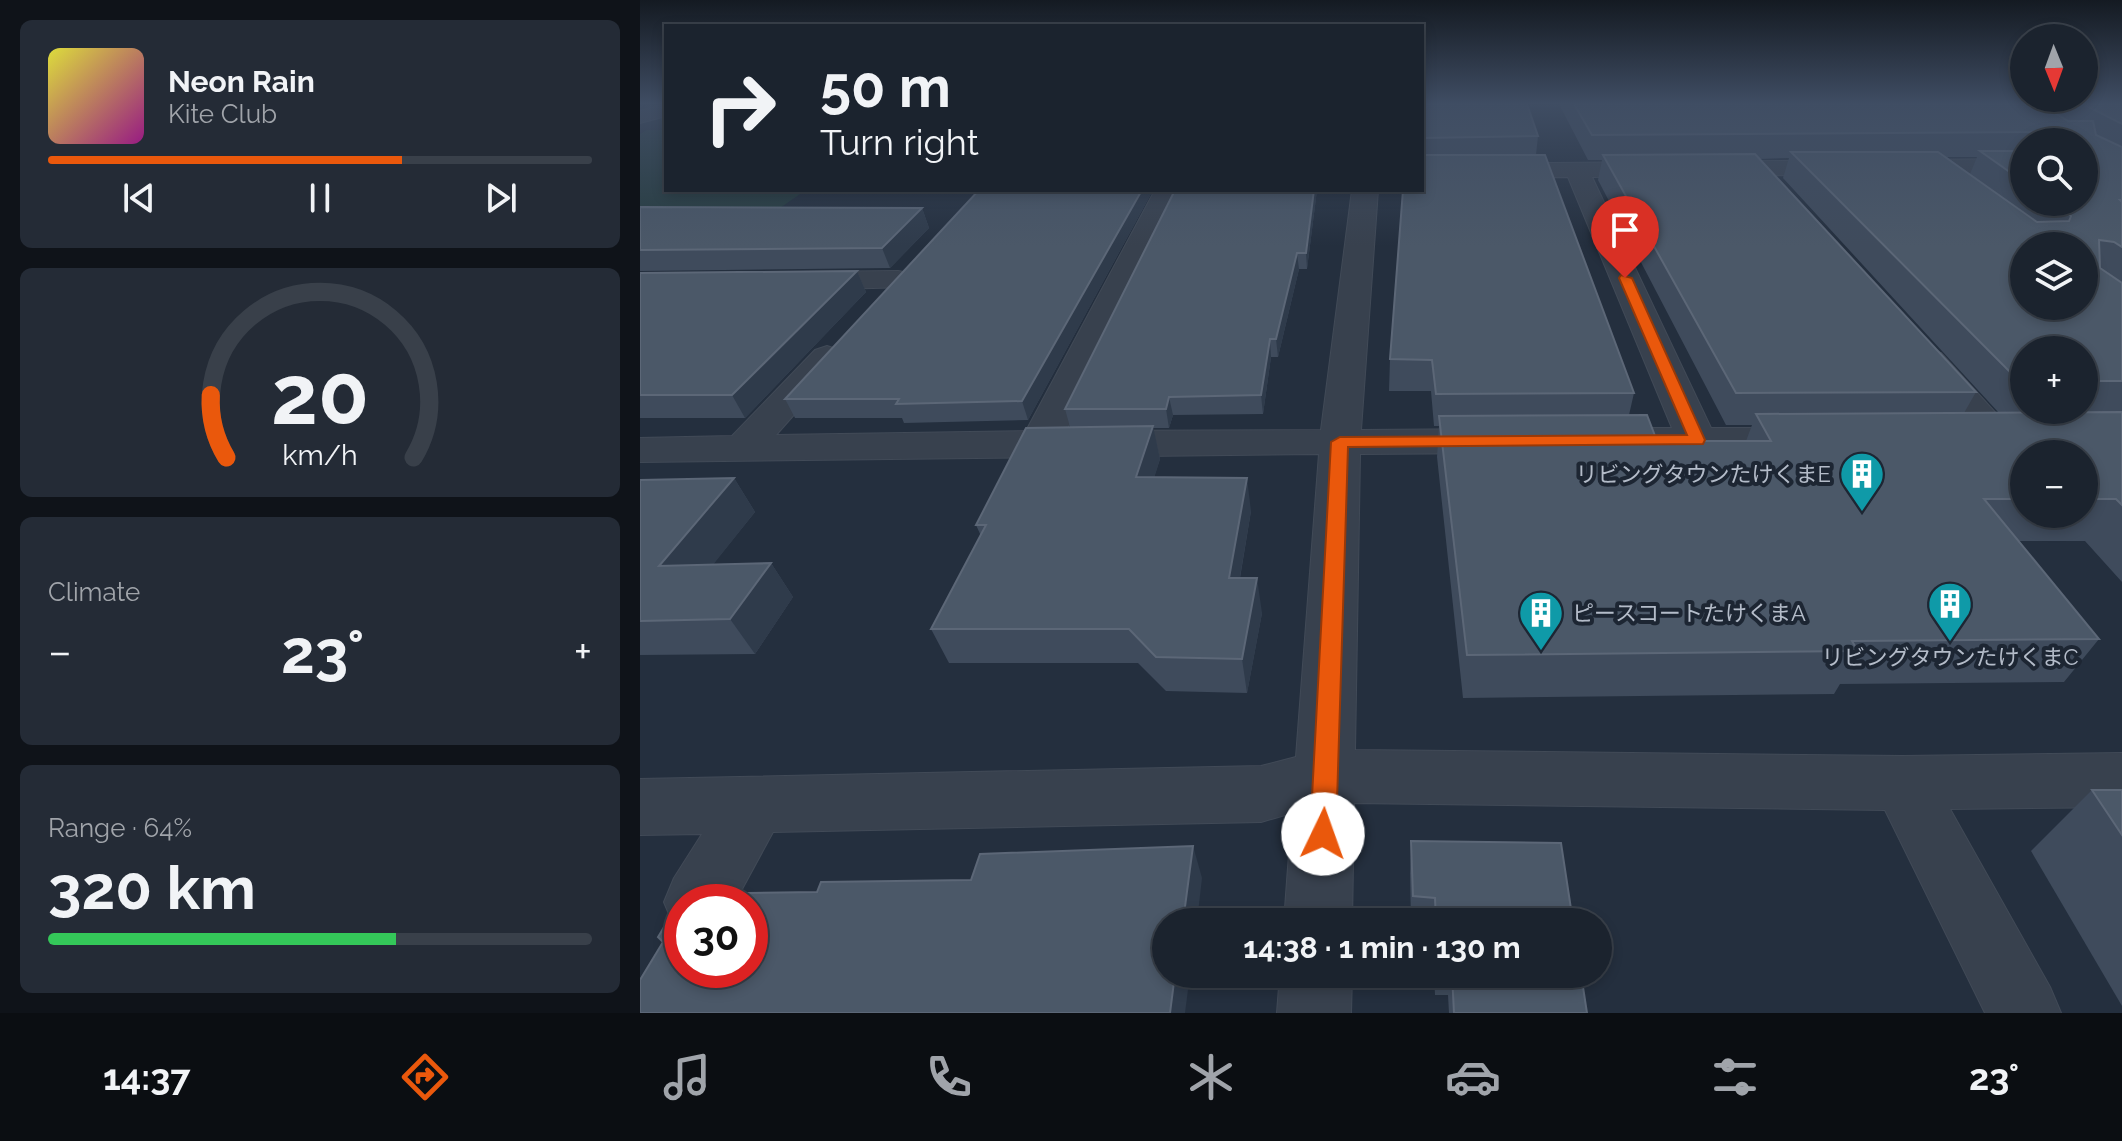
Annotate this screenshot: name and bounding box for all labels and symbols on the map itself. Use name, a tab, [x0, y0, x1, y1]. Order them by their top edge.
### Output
north arrow	[2010, 24, 2098, 112]
pin	[1591, 196, 1659, 278]
building icon: リビングタウンたけくまE	[1838, 450, 1886, 513]
place label: リビングタウンたけくまE	[1576, 461, 1831, 487]
building icon: リビングタウンたけくまC	[1926, 580, 1974, 643]
building icon: ピースコートたけくまA	[1517, 589, 1565, 652]
place label: ピースコートたけくまA	[1572, 600, 1806, 626]
place label: リビングタウンたけくまC	[1821, 644, 2079, 670]
position arrow	[1281, 792, 1365, 876]
speed limit sign: 30	[664, 884, 768, 988]

